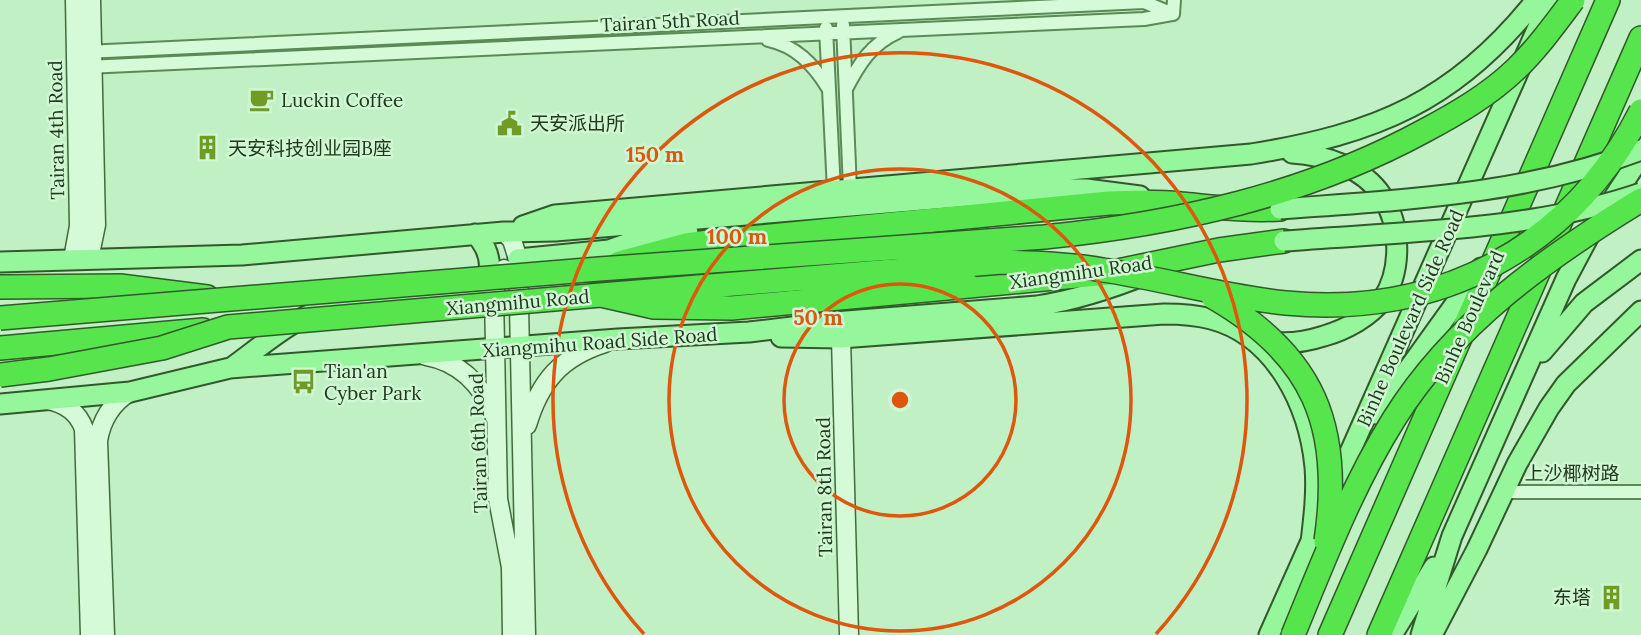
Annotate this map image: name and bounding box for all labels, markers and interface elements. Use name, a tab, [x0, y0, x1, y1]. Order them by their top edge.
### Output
street label: Tairan 5th Road	[600, 5, 740, 37]
street label: Tairan 4th Road	[43, 60, 69, 200]
cafe icon: Luckin Coffee	[247, 86, 275, 114]
place label: Luckin Coffee	[281, 88, 403, 112]
public building icon: 天安派出所	[496, 109, 524, 137]
place label: 天安派出所	[530, 111, 625, 135]
building icon: 天安科技创业园B座	[194, 134, 222, 162]
place label: 天安科技创业园B座	[228, 136, 392, 160]
text: 150 m	[626, 141, 684, 168]
street label: Binhe Boulevard Side Road	[1351, 206, 1469, 430]
text: 100 m	[707, 223, 767, 250]
street label: Binhe Boulevard	[1429, 247, 1509, 387]
street label: Xiangmihu Road	[1008, 250, 1154, 294]
street label: Xiangmihu Road	[445, 284, 591, 320]
text: 50 m	[793, 304, 843, 331]
street label: Xiangmihu Road Side Road	[482, 322, 718, 362]
place label: Tian'an Cyber Park	[324, 359, 422, 405]
bus stop icon: Tian'an Cyber Park	[290, 368, 318, 396]
street label: Tairan 6th Road	[464, 373, 492, 513]
centre of rings	[888, 388, 912, 412]
street label: Tairan 8th Road	[811, 417, 837, 557]
street label: 上沙椰树路	[1524, 461, 1620, 485]
building icon: 东塔	[1597, 583, 1625, 611]
place label: 东塔	[1553, 585, 1591, 609]

